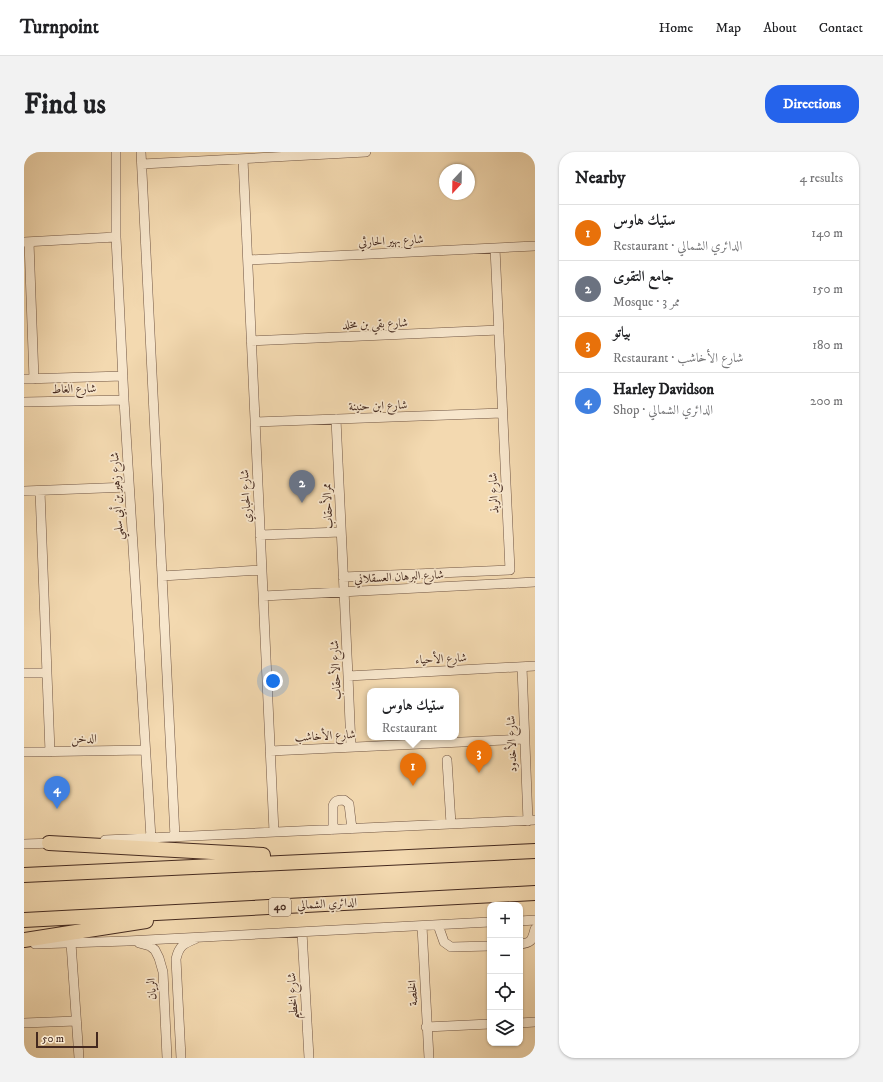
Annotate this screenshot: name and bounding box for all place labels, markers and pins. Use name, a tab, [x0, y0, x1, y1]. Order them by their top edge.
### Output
pin: 2	[289, 470, 315, 503]
pin: 3	[466, 740, 492, 773]
pin: 1	[400, 753, 426, 786]
pin: 4	[44, 776, 70, 809]

